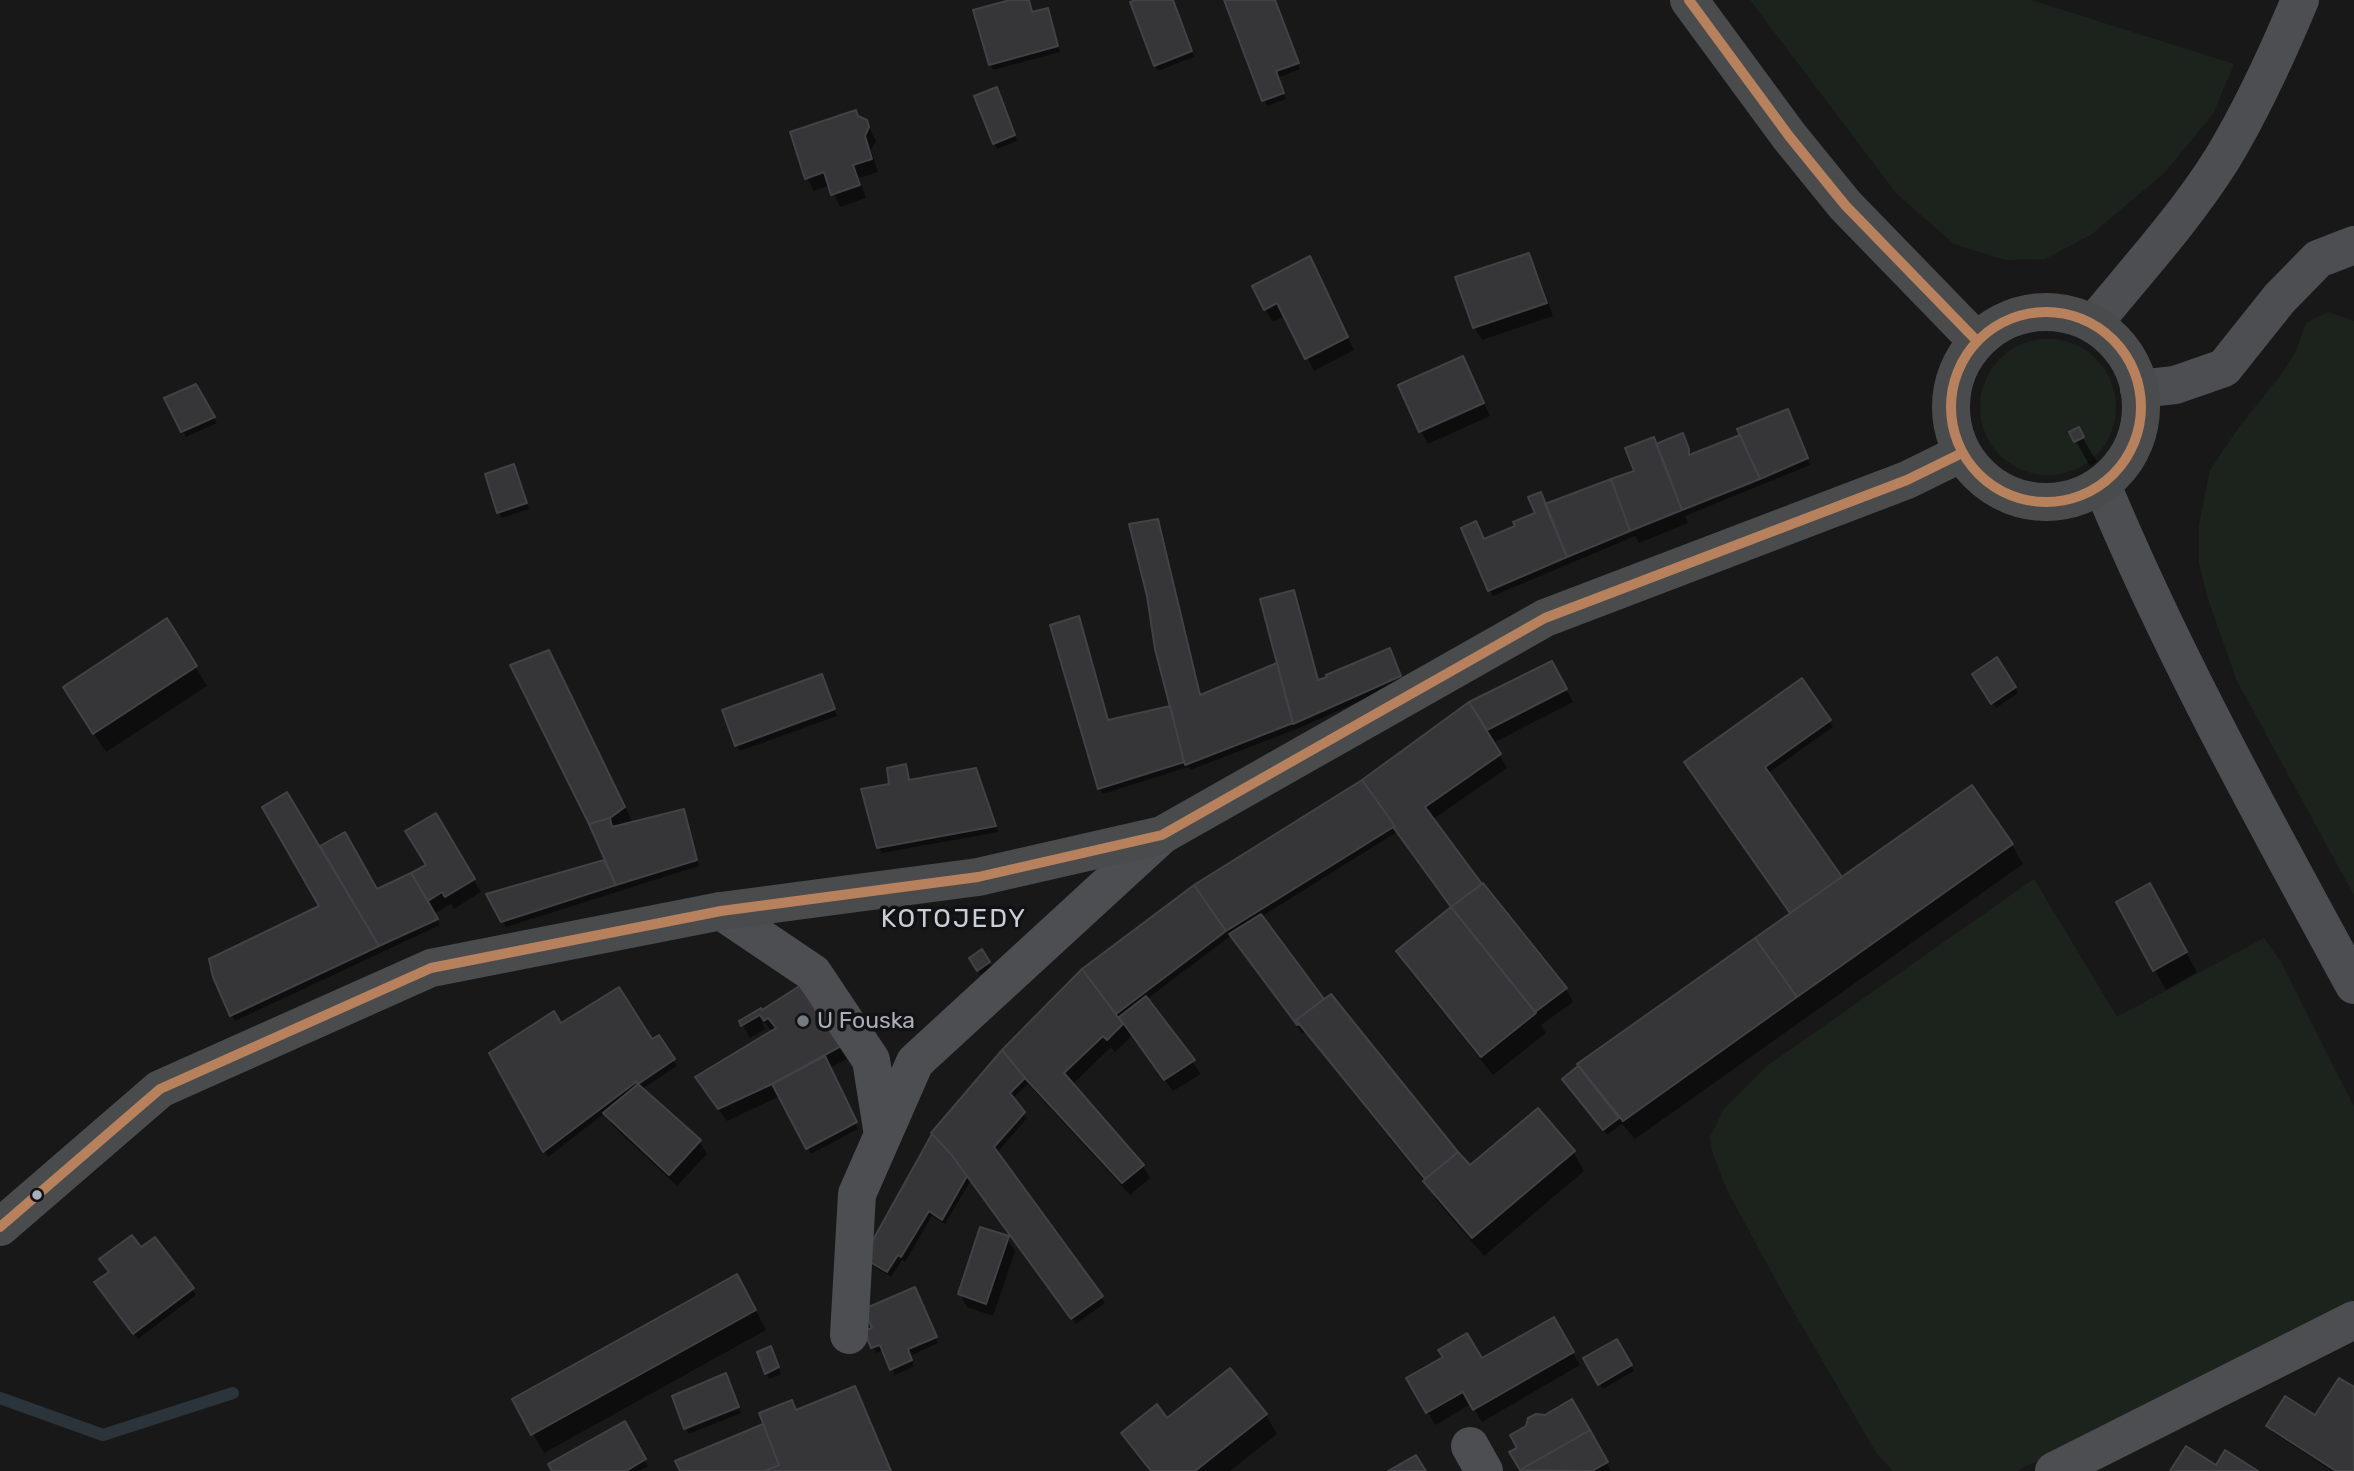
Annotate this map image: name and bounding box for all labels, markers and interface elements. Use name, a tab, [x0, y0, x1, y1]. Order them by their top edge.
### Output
district label: KOTOJEDY	[882, 903, 1026, 935]
place label: U Fouska	[817, 1007, 915, 1035]
marker: U Fouska	[795, 1013, 811, 1029]
unlabelled marker	[30, 1188, 44, 1202]

